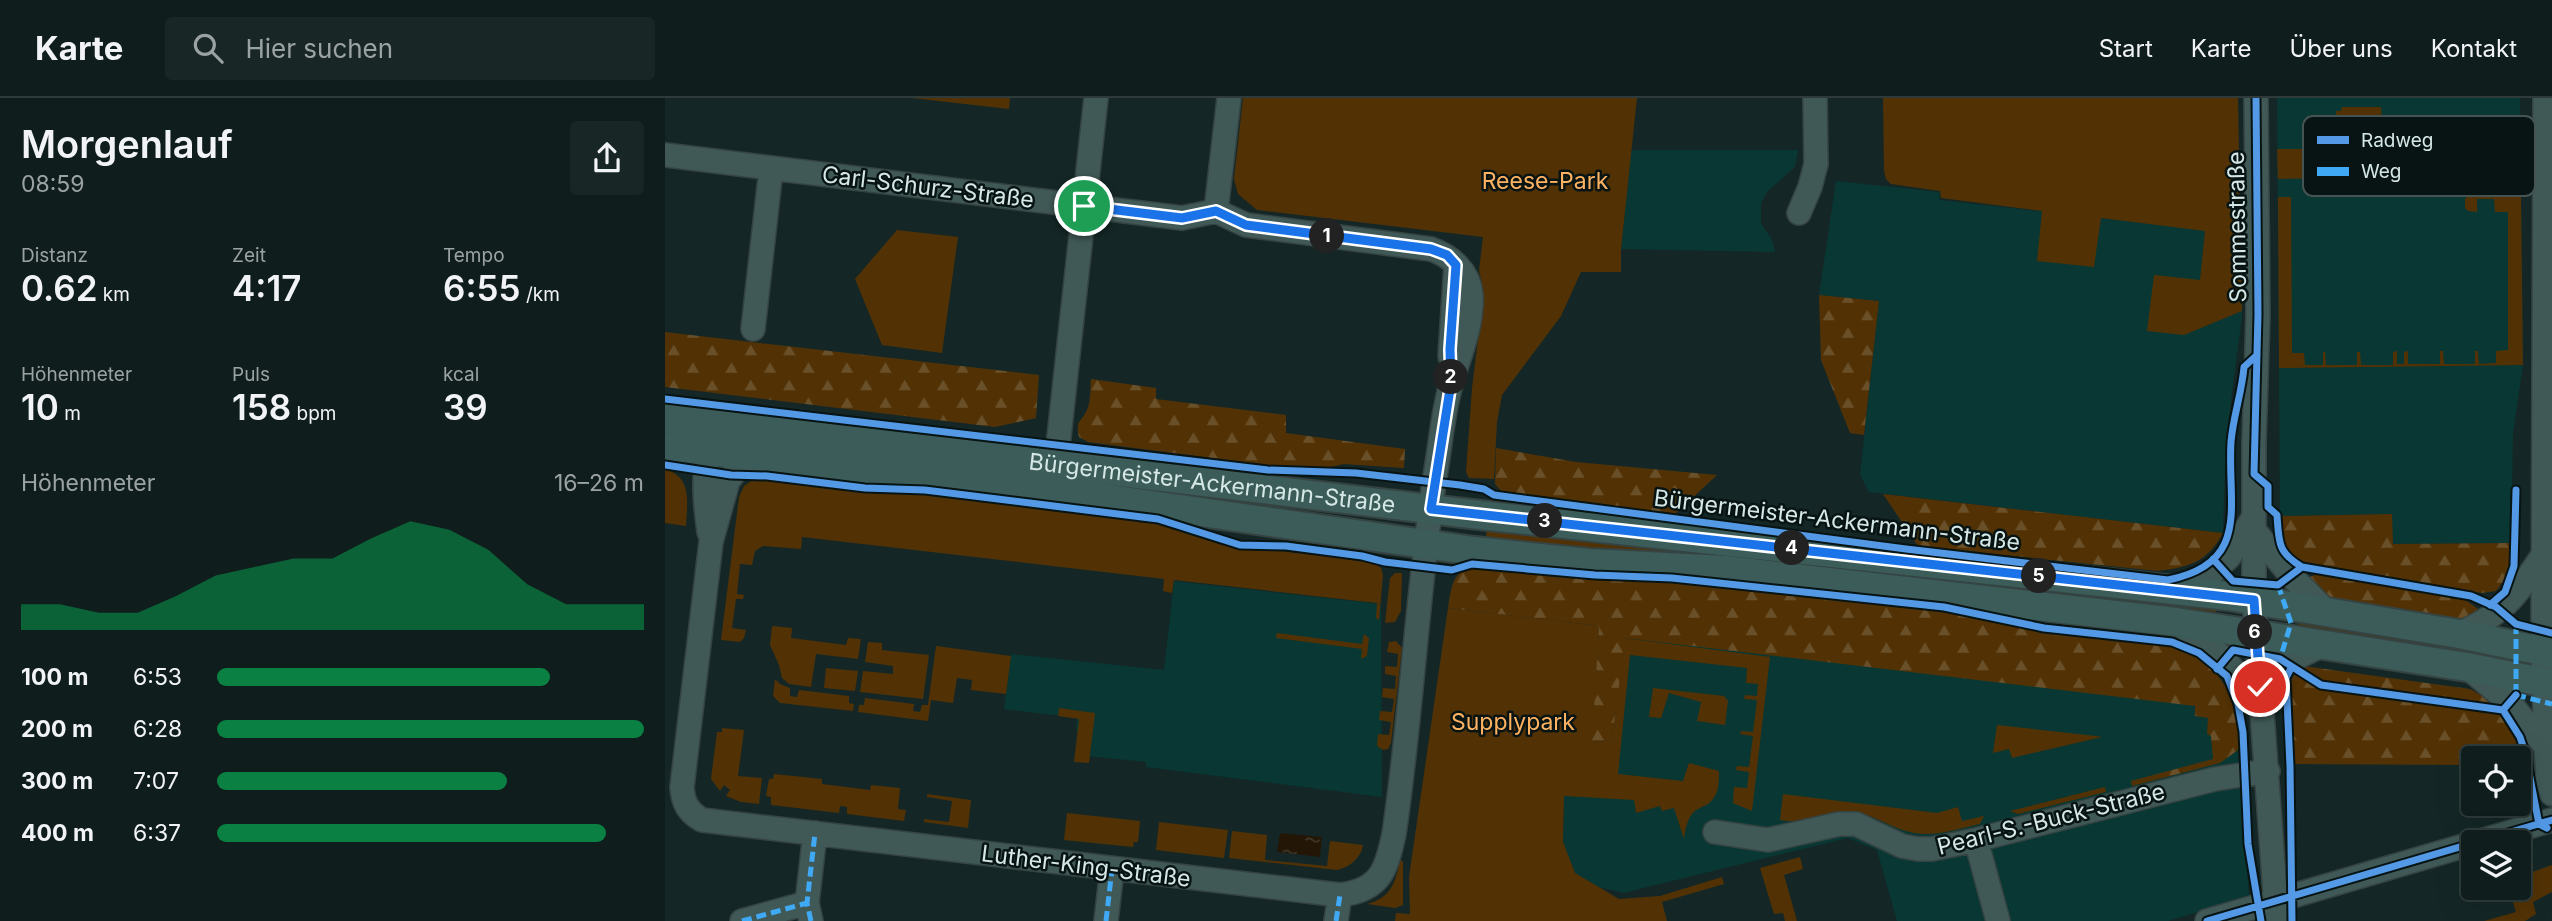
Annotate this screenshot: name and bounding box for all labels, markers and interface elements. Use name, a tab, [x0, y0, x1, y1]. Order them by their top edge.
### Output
search box	[165, 17, 655, 80]
text: Karte	[35, 28, 123, 68]
icon: search	[189, 29, 227, 67]
text: Hier suchen	[245, 33, 393, 64]
text: Start	[2099, 34, 2153, 63]
text: Karte	[2191, 34, 2251, 63]
text: Über uns	[2289, 34, 2393, 63]
text: Kontakt	[2431, 34, 2517, 63]
legend	[2303, 116, 2535, 196]
text: Morgenlauf	[21, 121, 233, 167]
button: share	[570, 121, 644, 195]
text: Radweg	[2361, 129, 2433, 152]
street label: Sommestraße	[2222, 151, 2252, 303]
street label: Carl-Schurz-Straße	[820, 160, 1036, 214]
text: Weg	[2361, 160, 2402, 183]
park label: Reese-Park	[1482, 167, 1609, 195]
text: 08:59	[21, 170, 85, 198]
pin	[1054, 176, 1114, 236]
icon: arrive	[1065, 187, 1103, 225]
pin: 1	[1309, 218, 1345, 254]
text: 1	[1322, 224, 1331, 247]
text: Distanz	[21, 244, 88, 267]
text: Zeit	[232, 244, 266, 267]
text: Tempo	[443, 244, 505, 267]
text: 0.62	[21, 267, 98, 309]
text: 4:17	[232, 267, 301, 309]
text: 6:55	[443, 267, 521, 309]
text: km	[98, 283, 130, 306]
text: /km	[521, 283, 560, 306]
pin: 2	[1433, 360, 1469, 394]
text: Höhenmeter	[21, 363, 132, 386]
text: Puls	[232, 363, 270, 386]
text: kcal	[443, 363, 479, 386]
text: 2	[1445, 365, 1456, 388]
text: 10	[21, 386, 59, 428]
text: 158	[232, 386, 291, 428]
text: 39	[443, 386, 488, 428]
text: m	[59, 402, 81, 425]
text: bpm	[291, 402, 336, 425]
street label: Bürgermeister-Ackermann-Straße	[1027, 447, 1397, 519]
text: Höhenmeter	[21, 469, 155, 497]
text: 16–26 m	[554, 469, 644, 497]
street label: Bürgermeister-Ackermann-Straße	[1652, 484, 2022, 556]
pin: 3	[1527, 504, 1563, 538]
text: 3	[1538, 509, 1551, 532]
pin: 4	[1775, 531, 1809, 566]
text: 4	[1785, 536, 1798, 559]
pin: 5	[2021, 559, 2057, 594]
text: 5	[2032, 564, 2045, 587]
pin: 6	[2237, 614, 2273, 650]
text: 6	[2248, 620, 2261, 643]
pin	[2230, 657, 2290, 717]
text: 100 m	[21, 663, 88, 691]
text: 6:53	[133, 663, 182, 691]
icon: check	[2241, 668, 2279, 706]
park label: Supplypark	[1451, 708, 1575, 736]
text: 200 m	[21, 715, 93, 743]
text: 6:28	[133, 715, 182, 743]
map controls	[2461, 746, 2531, 900]
button: locate	[2461, 746, 2531, 816]
text: 300 m	[21, 767, 93, 795]
text: 7:07	[133, 767, 179, 795]
street label: Pearl-S.-Buck-Straße	[1934, 777, 2168, 861]
text: 400 m	[21, 819, 94, 847]
text: 6:37	[133, 819, 181, 847]
button: layers	[2461, 830, 2531, 900]
street label: Luther-King-Straße	[980, 839, 1192, 893]

